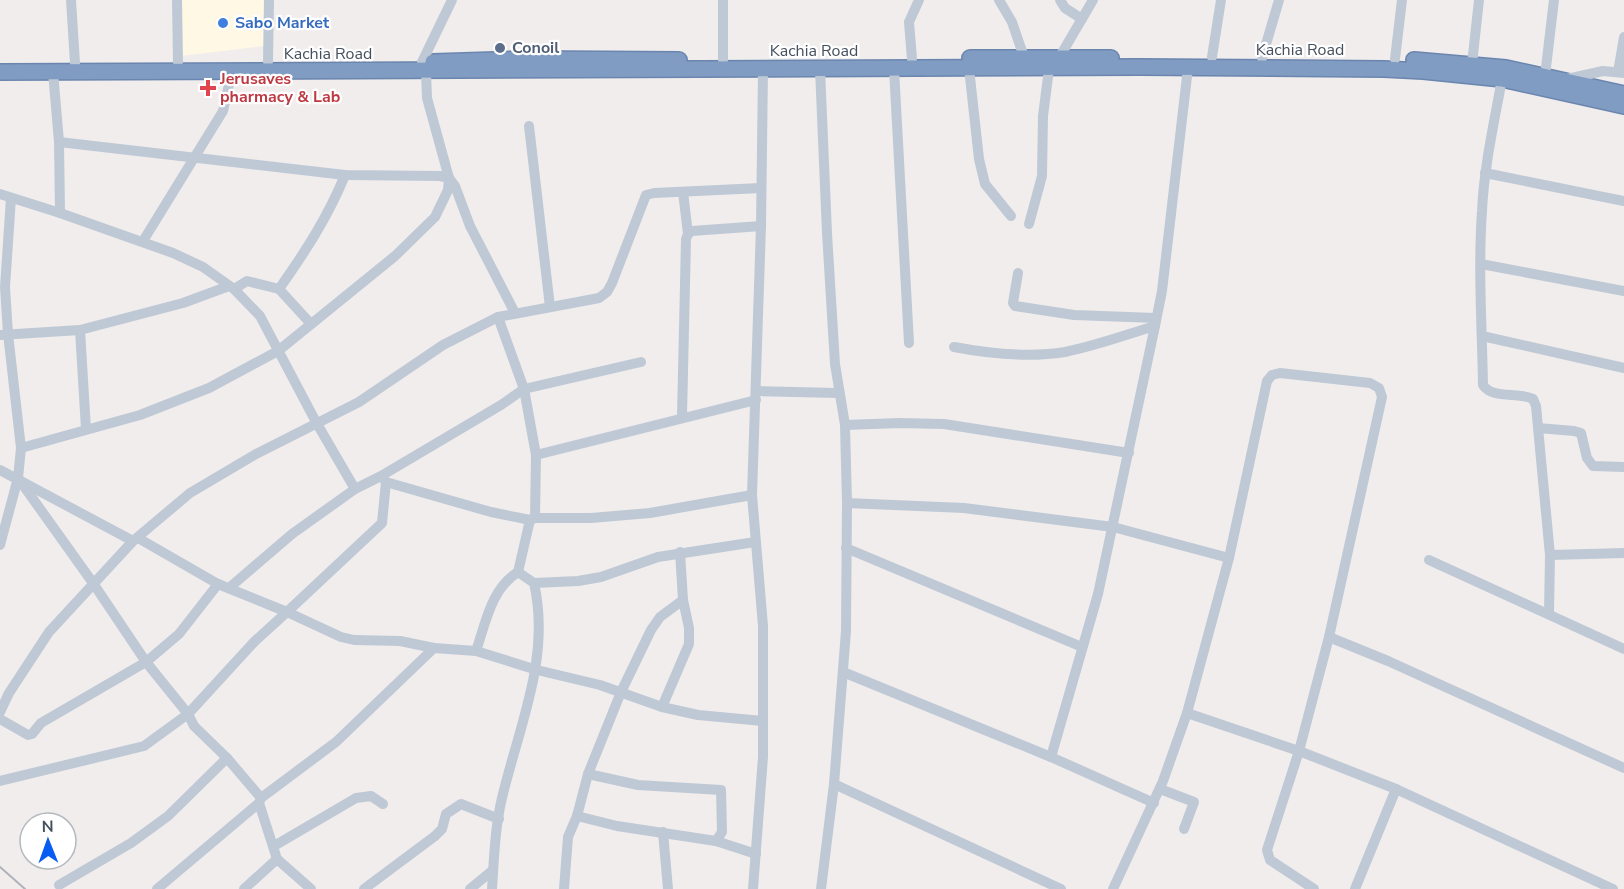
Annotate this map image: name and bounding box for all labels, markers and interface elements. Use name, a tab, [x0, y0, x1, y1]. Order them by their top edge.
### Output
place label: Sabo Market	[235, 12, 330, 34]
marker: Sabo Market	[216, 16, 230, 30]
place label: Conoil	[512, 37, 559, 59]
street label: Kachia Road	[1256, 39, 1344, 61]
street label: Kachia Road	[770, 40, 858, 62]
marker: Conoil	[493, 41, 507, 55]
street label: Kachia Road	[284, 43, 372, 65]
place label: Jerusaves pharmacy & Lab	[219, 68, 340, 108]
marker: Jerusaves pharmacy & Lab	[201, 81, 215, 95]
north arrow	[18, 811, 78, 871]
text: N	[42, 816, 54, 838]

